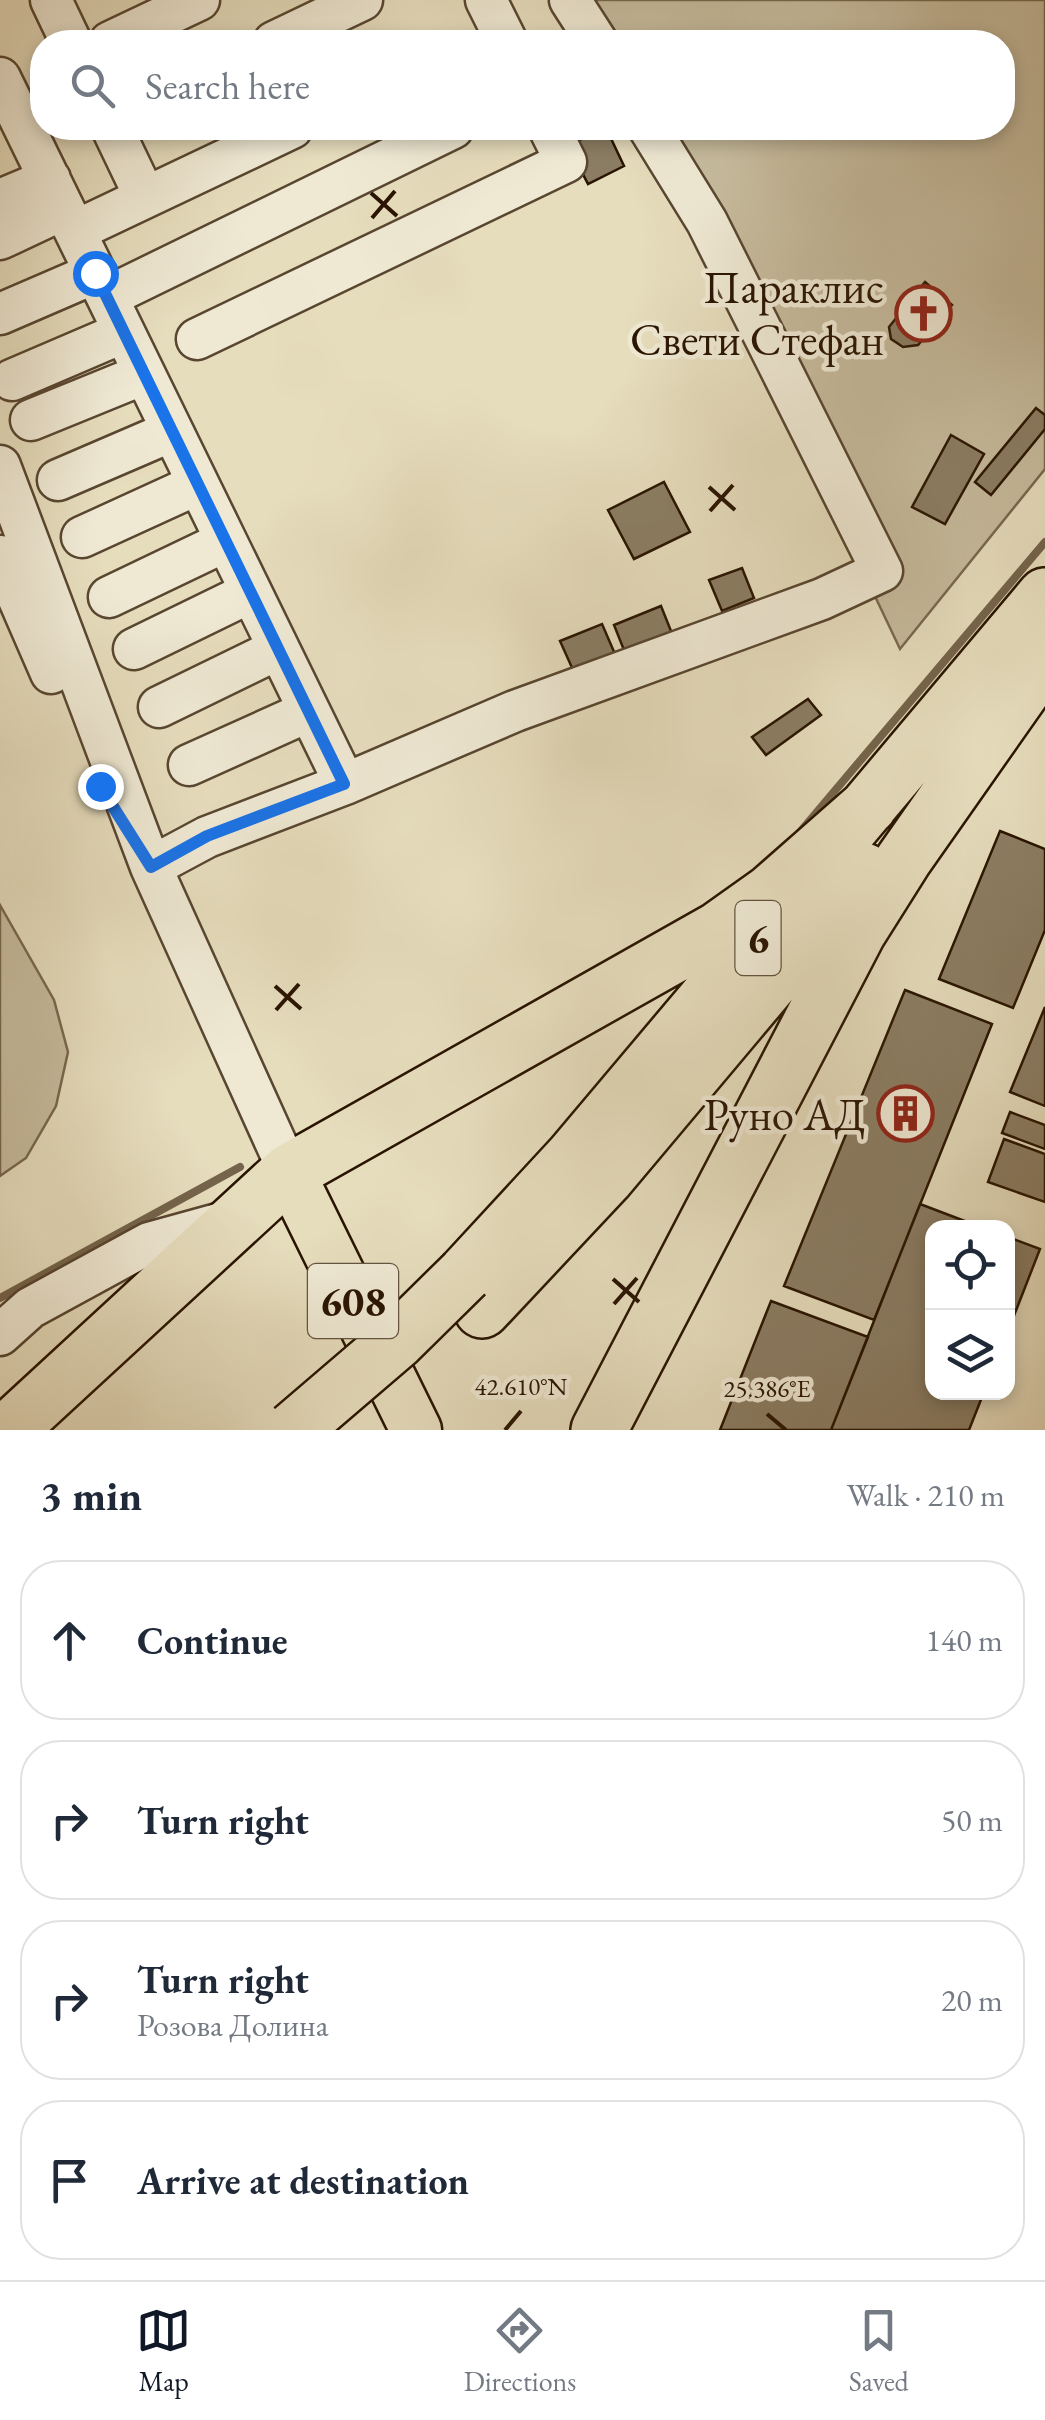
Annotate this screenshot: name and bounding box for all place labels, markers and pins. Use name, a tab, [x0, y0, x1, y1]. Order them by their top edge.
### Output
place label: Параклис Свети Стефан	[630, 258, 884, 368]
church icon: Параклис Свети Стефан	[893, 283, 953, 343]
building icon: Руно АД	[875, 1084, 935, 1144]
place label: Руно АД	[704, 1085, 866, 1143]

